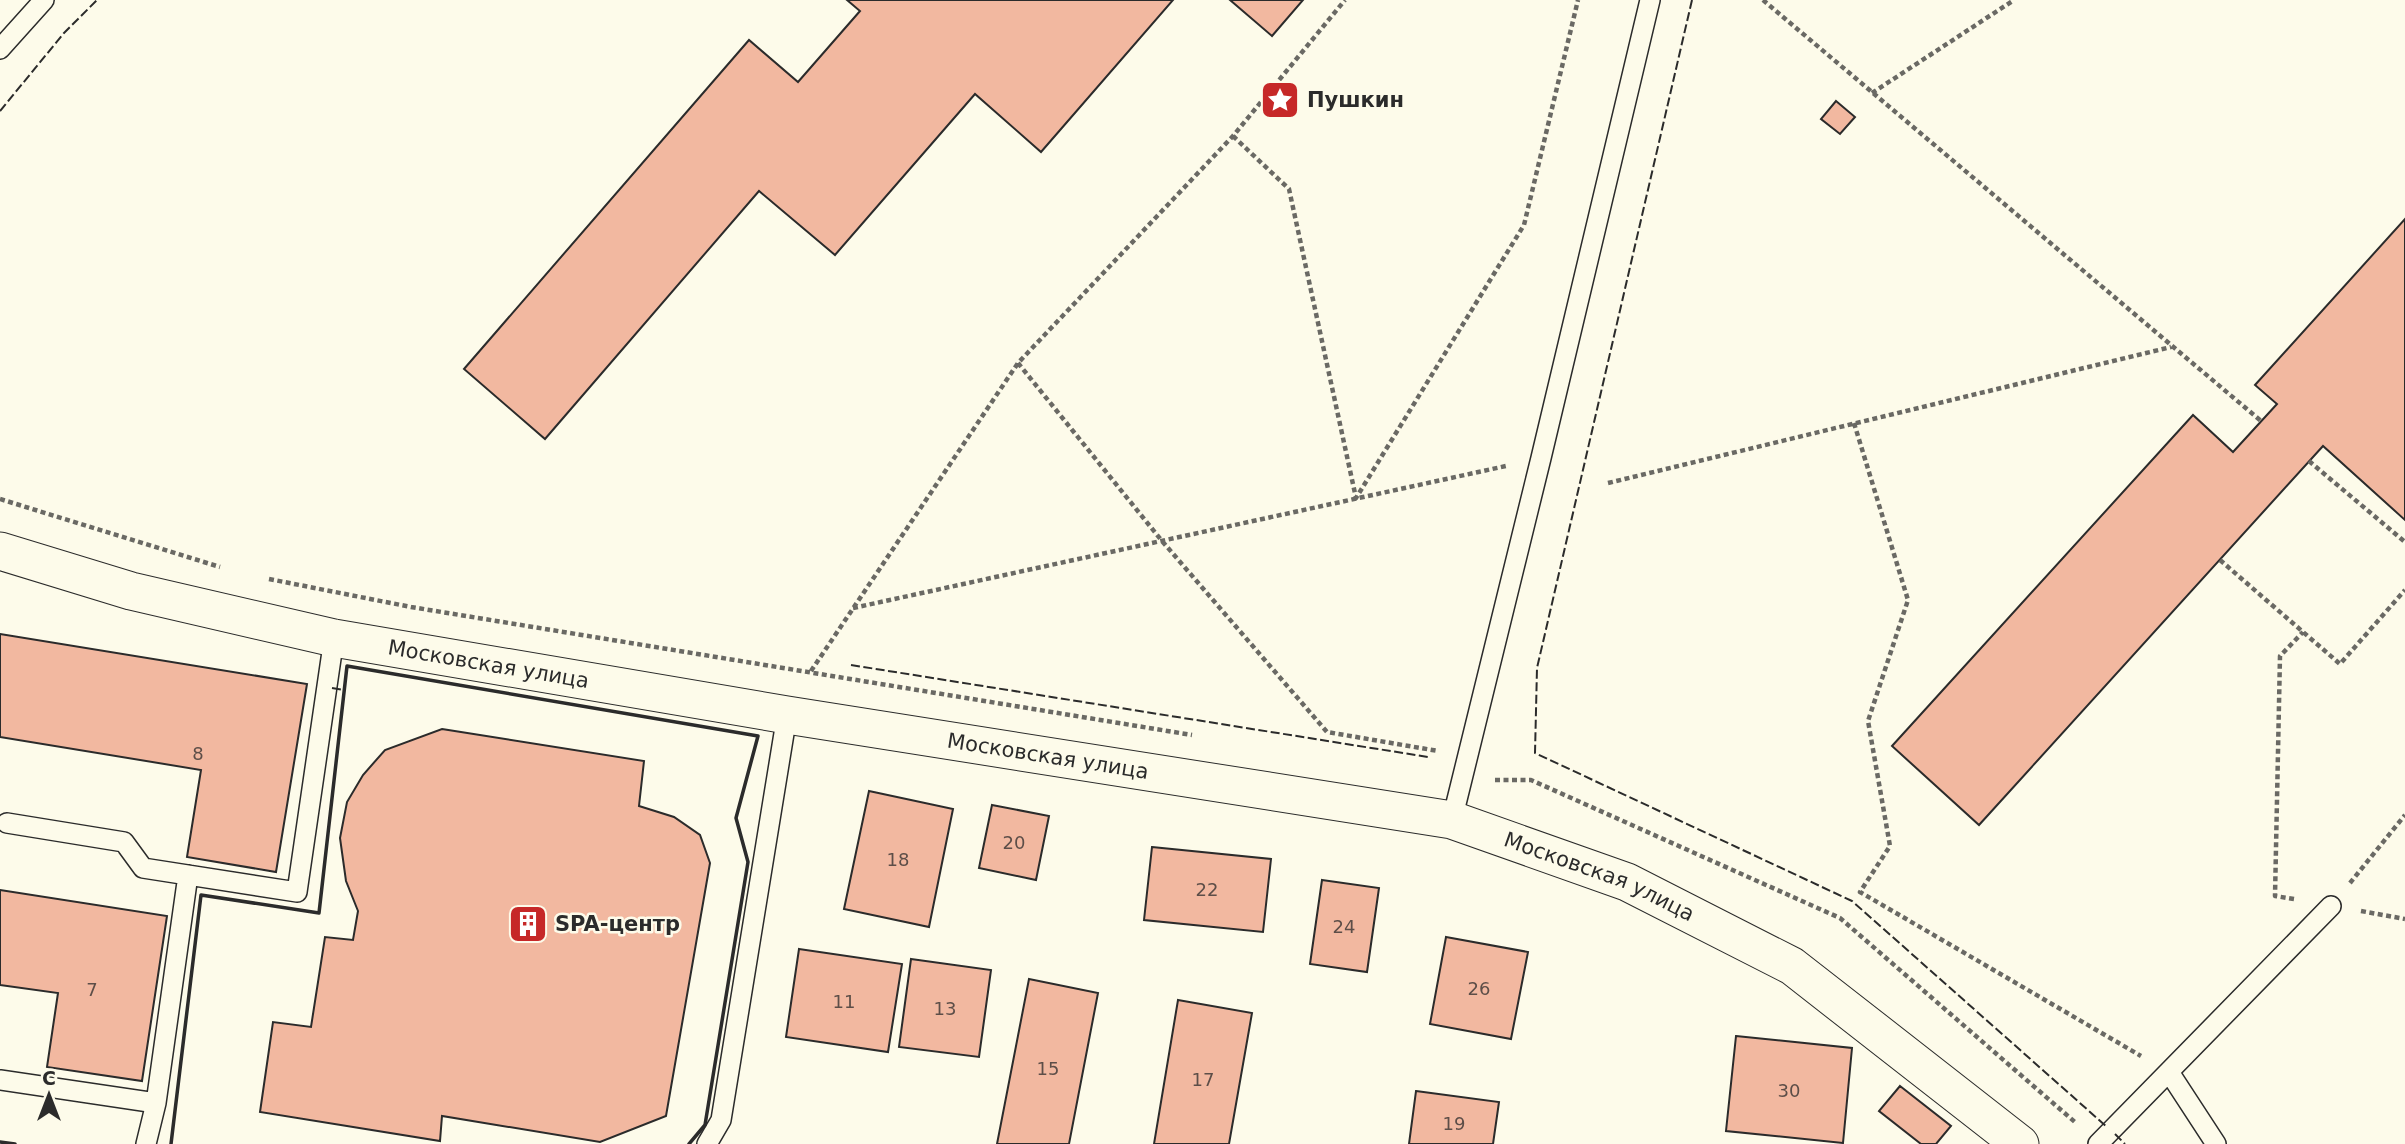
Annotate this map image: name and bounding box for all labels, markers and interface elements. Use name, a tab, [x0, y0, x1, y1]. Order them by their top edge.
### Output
place icon: Пушкин	[1259, 79, 1301, 121]
place label: Пушкин	[1307, 88, 1404, 112]
street label: Московская улица	[386, 635, 591, 693]
street label: Московская улица	[945, 728, 1150, 784]
house number: 8	[192, 743, 204, 764]
street label: Московская улица	[1501, 827, 1698, 926]
house number: 20	[1003, 832, 1025, 853]
house number: 18	[887, 849, 909, 870]
house number: 22	[1196, 879, 1218, 900]
building icon: SPA-центр	[507, 903, 549, 945]
place label: SPA-центр	[555, 912, 680, 936]
house number: 24	[1333, 916, 1355, 937]
house number: 26	[1468, 978, 1490, 999]
house number: 7	[86, 979, 98, 1000]
house number: 11	[833, 991, 855, 1012]
house number: 13	[934, 998, 956, 1019]
house number: 15	[1037, 1058, 1059, 1079]
north arrow	[14, 1060, 84, 1130]
text: С	[42, 1067, 56, 1089]
house number: 17	[1192, 1069, 1214, 1090]
house number: 30	[1778, 1080, 1800, 1101]
house number: 19	[1443, 1113, 1465, 1134]

